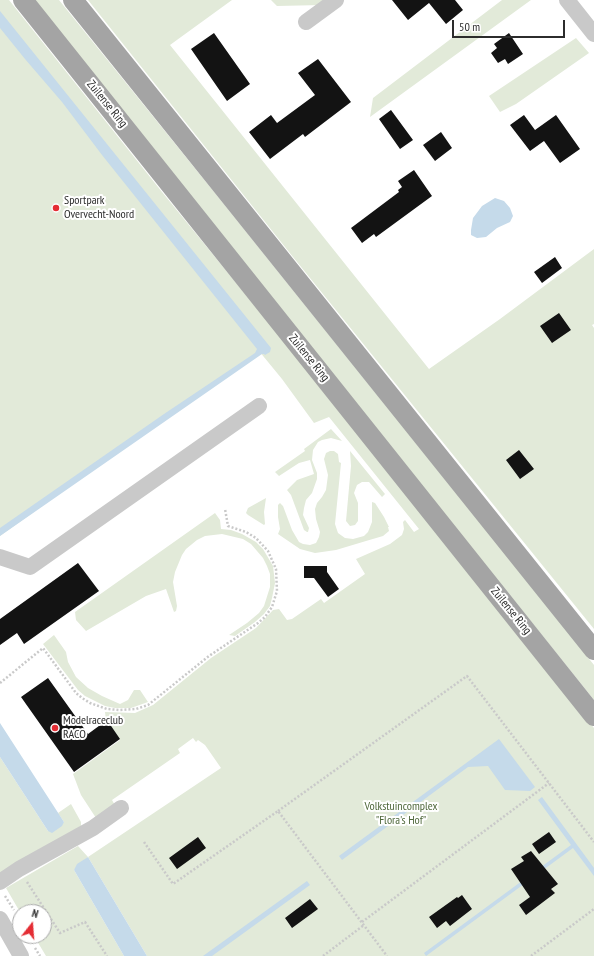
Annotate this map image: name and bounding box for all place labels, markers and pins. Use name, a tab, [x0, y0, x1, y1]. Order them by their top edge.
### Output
place label: Sportpark Overvecht-Noord	[64, 194, 134, 222]
marker: Sportpark Overvecht-Noord	[51, 203, 61, 213]
place label: Modelraceclub RACO	[63, 714, 123, 742]
marker: Modelraceclub RACO	[50, 723, 60, 733]

